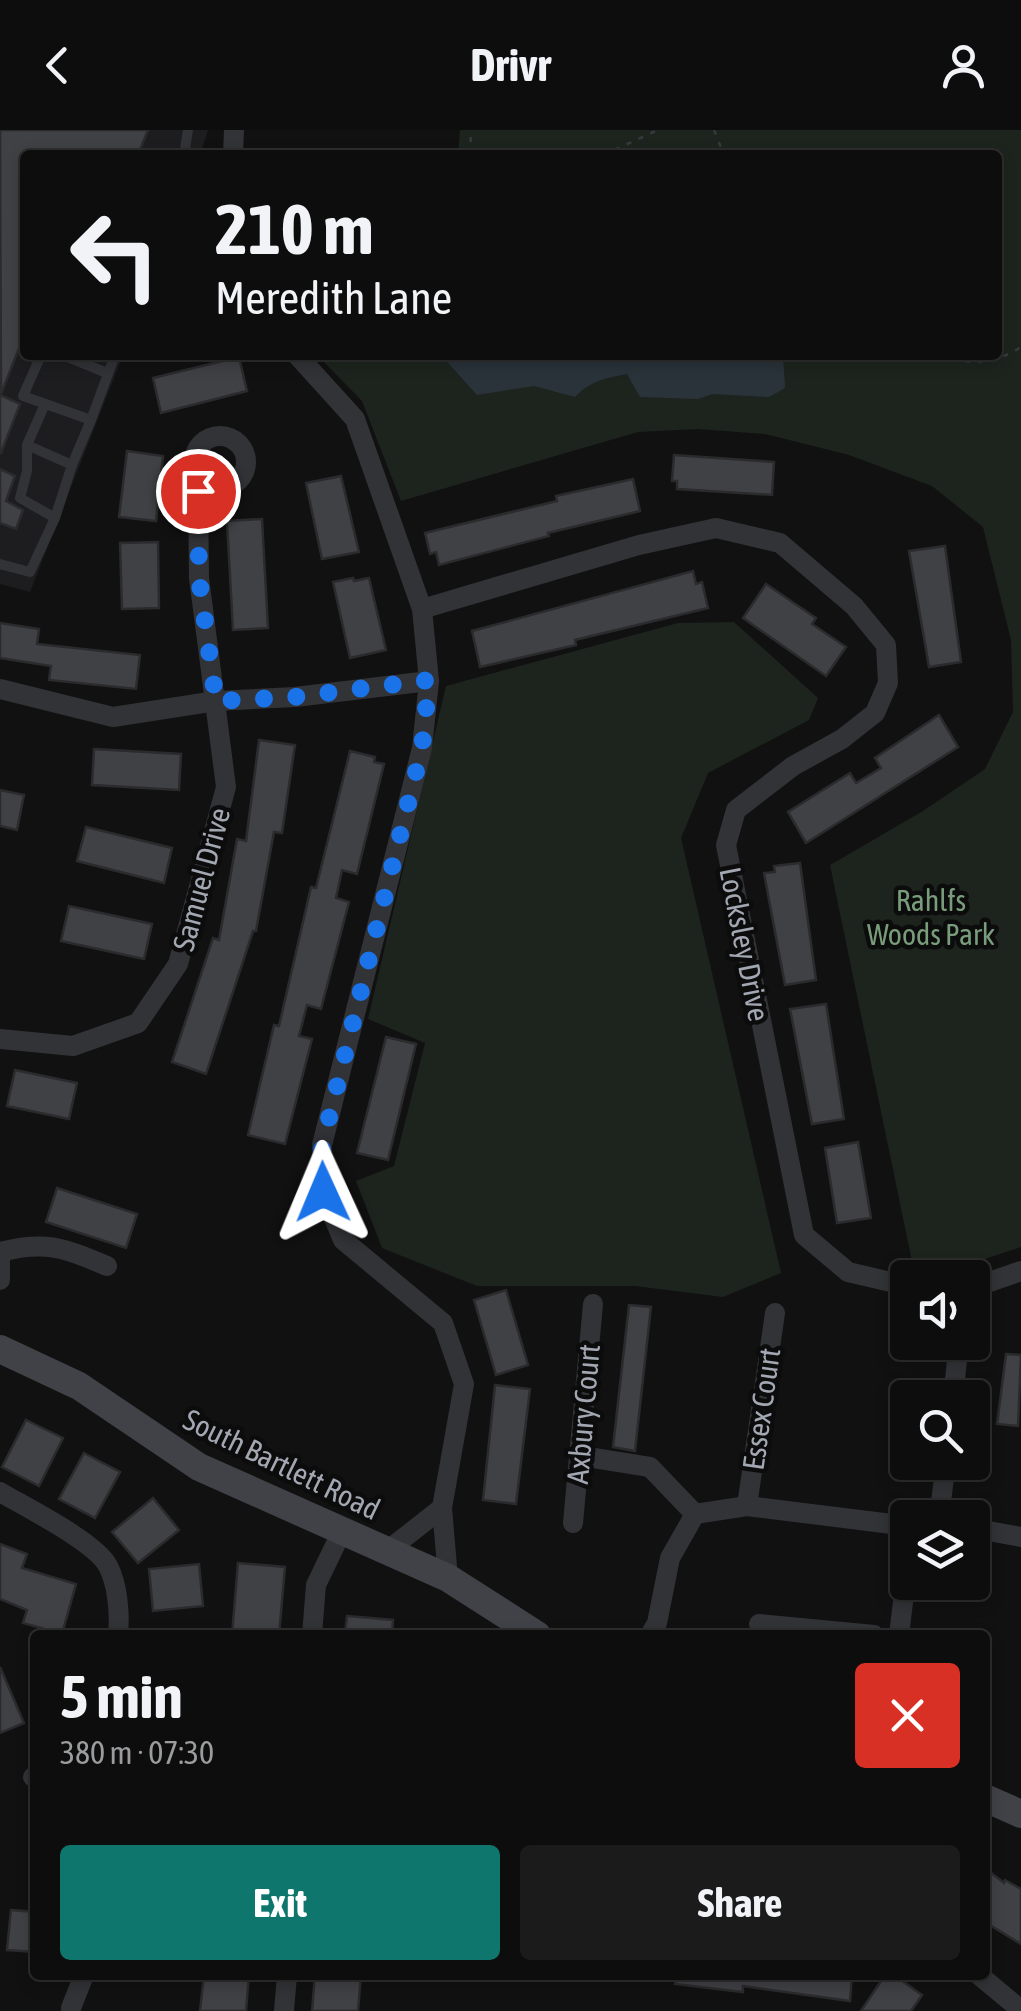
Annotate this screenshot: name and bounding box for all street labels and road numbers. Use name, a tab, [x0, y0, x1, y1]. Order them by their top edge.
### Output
street label: Samuel Drive	[166, 804, 236, 954]
street label: Locksley Drive	[713, 864, 777, 1024]
street label: Axbury Court	[560, 1343, 606, 1485]
street label: Essex Court	[736, 1346, 786, 1472]
street label: South Bartlett Road	[178, 1402, 386, 1526]

